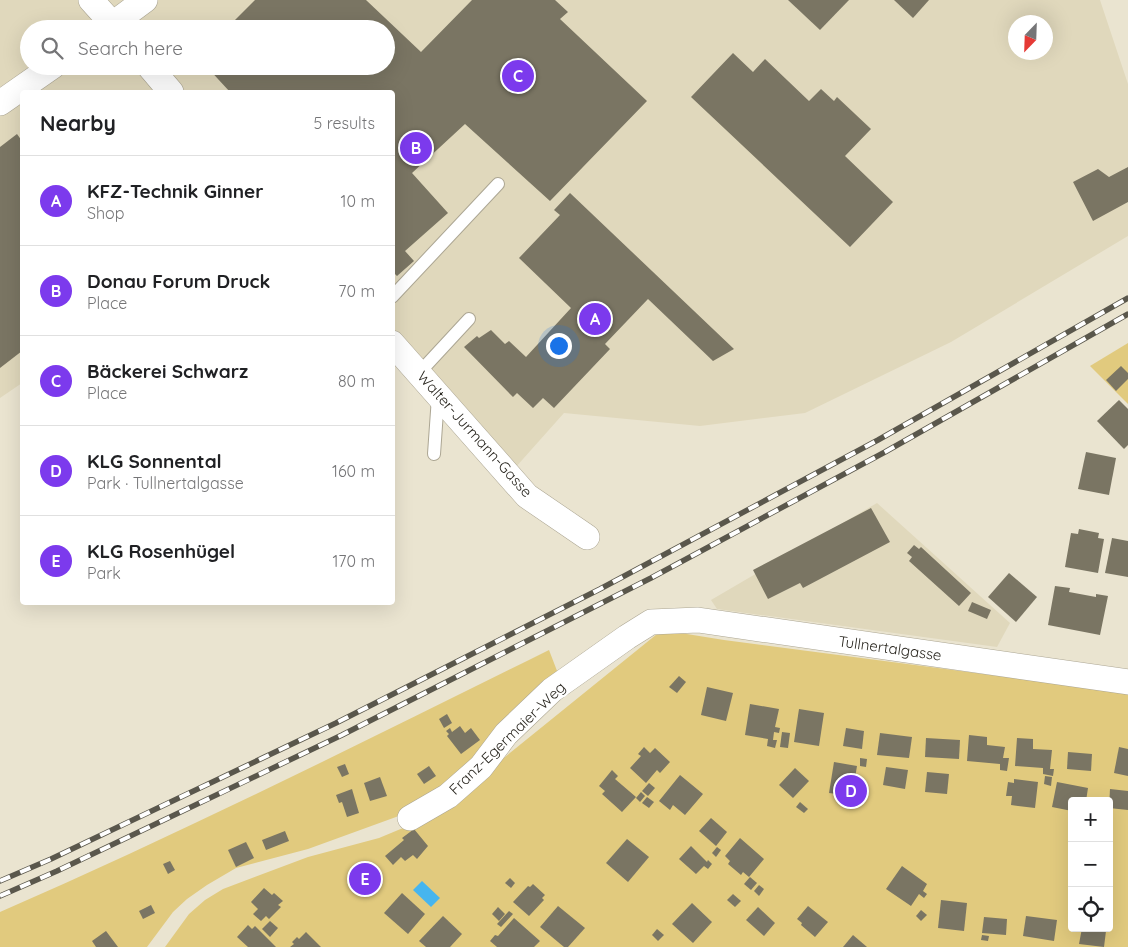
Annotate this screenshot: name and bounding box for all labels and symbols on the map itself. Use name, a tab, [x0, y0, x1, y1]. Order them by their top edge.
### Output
north arrow	[1008, 15, 1053, 60]
pin: C	[502, 57, 534, 95]
pin: B	[400, 129, 432, 167]
pin: A	[579, 300, 611, 338]
your location	[546, 333, 572, 359]
street label: Walter-Jurmann-Gasse	[413, 367, 537, 501]
street label: Tullnertalgasse	[837, 631, 943, 665]
street label: Franz-Egermaier-Weg	[445, 677, 569, 799]
pin: D	[835, 772, 867, 810]
pin: E	[349, 860, 381, 898]

